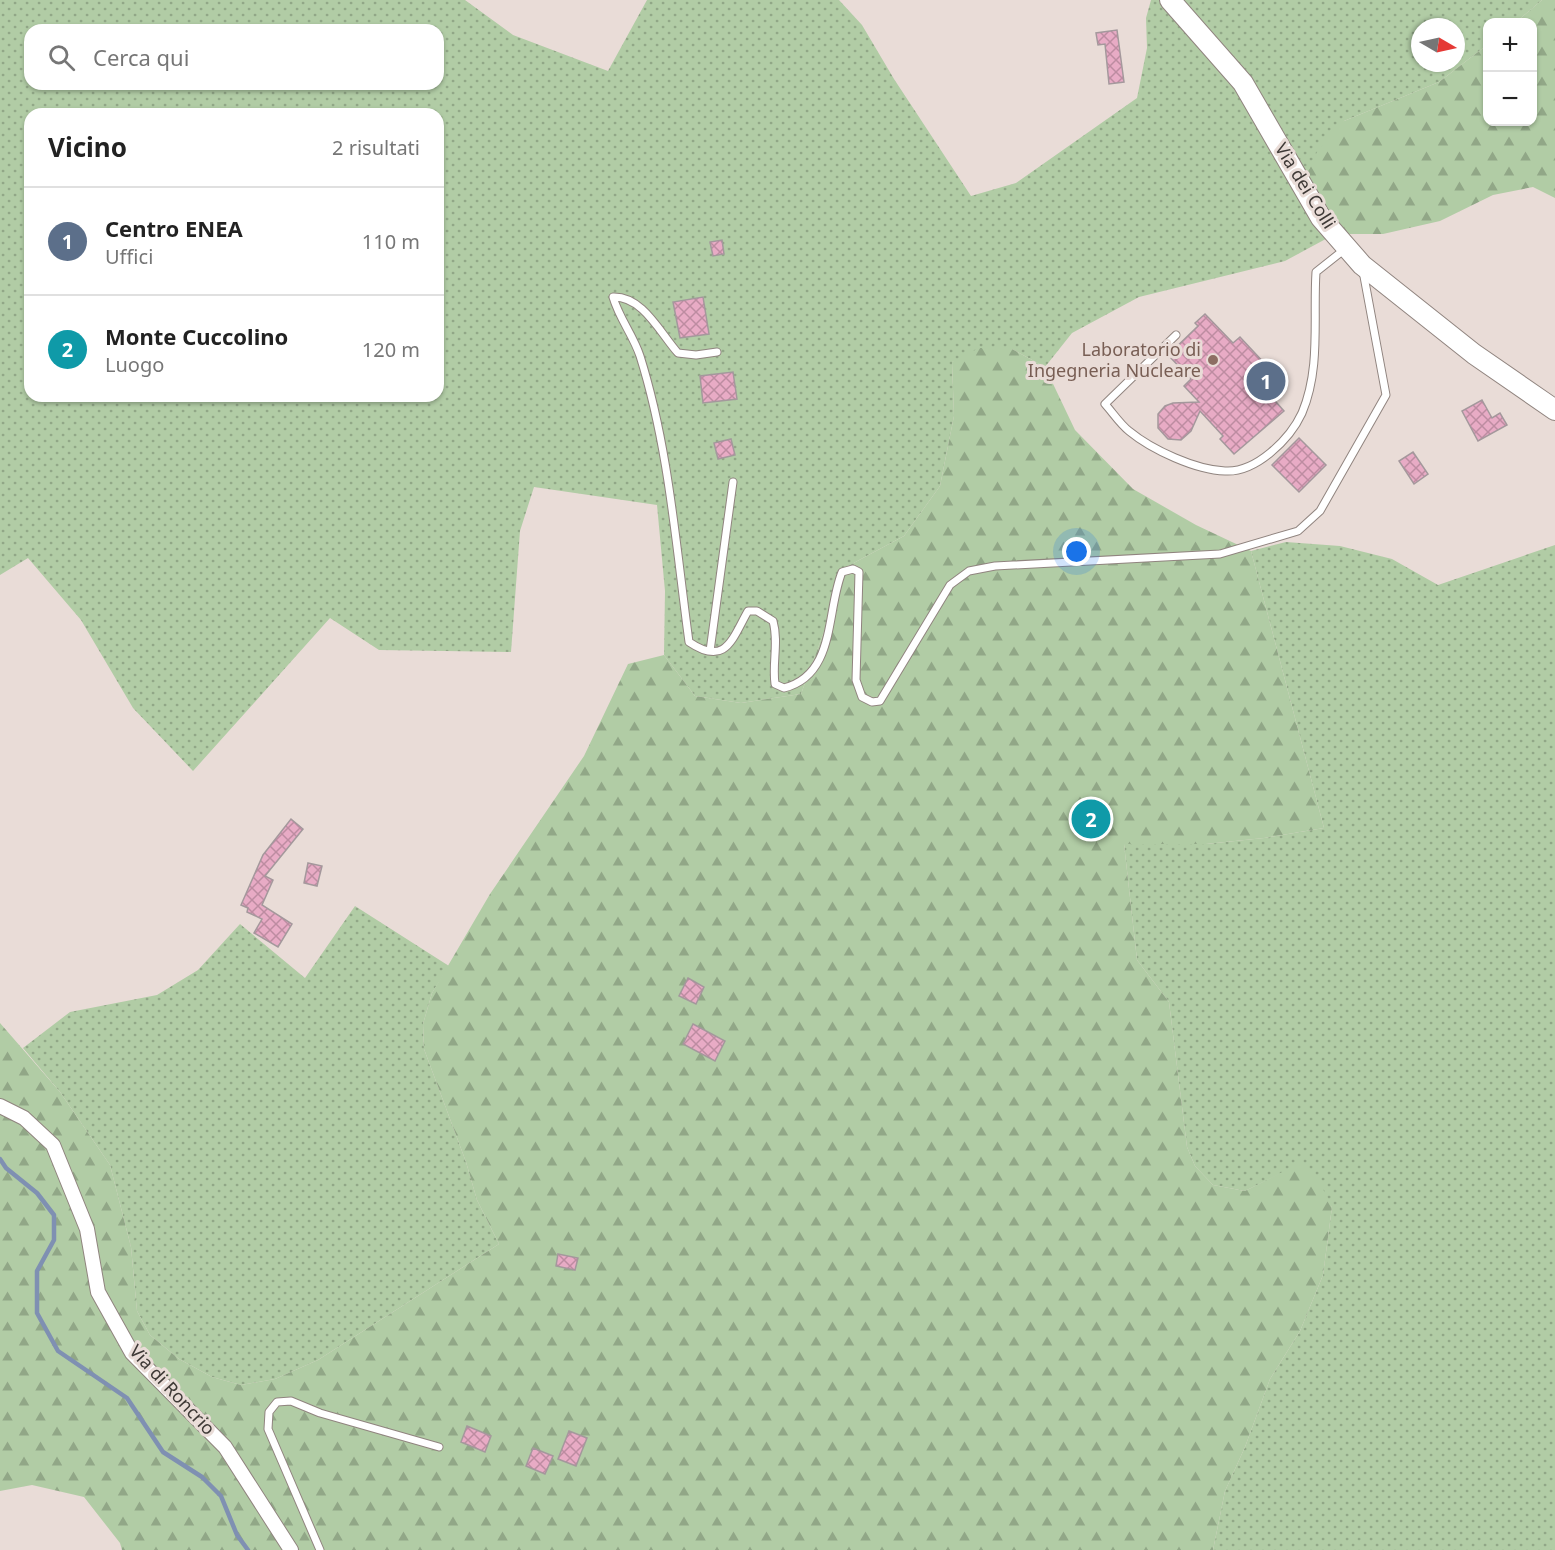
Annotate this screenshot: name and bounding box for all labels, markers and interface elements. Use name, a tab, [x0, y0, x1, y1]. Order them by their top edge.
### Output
north arrow	[1411, 18, 1465, 72]
map controls	[1483, 18, 1537, 126]
button: +	[1483, 18, 1537, 72]
search box	[24, 24, 444, 90]
icon: search	[45, 41, 78, 74]
text: Cerca qui	[93, 42, 189, 72]
button: −	[1483, 72, 1537, 126]
text: Vicino	[48, 129, 127, 165]
text: 2 risultati	[332, 134, 420, 161]
street label: Via dei Colli	[1270, 138, 1342, 233]
text: Centro ENEA	[105, 213, 243, 243]
text: 1	[62, 228, 73, 255]
text: 110 m	[362, 228, 420, 255]
text: Uffici	[105, 243, 153, 270]
text: Monte Cuccolino	[105, 321, 288, 351]
text: 2	[62, 336, 73, 363]
text: 120 m	[362, 336, 420, 363]
place label: Laboratorio di Ingegneria Nucleare	[1028, 337, 1201, 382]
text: Luogo	[105, 351, 164, 378]
marker: Laboratorio di Ingegneria Nucleare	[1206, 353, 1220, 367]
pin: 1	[1246, 358, 1286, 404]
your location	[1062, 537, 1091, 566]
pin: 2	[1072, 796, 1110, 842]
street label: Via di Roncrio	[125, 1339, 221, 1440]

